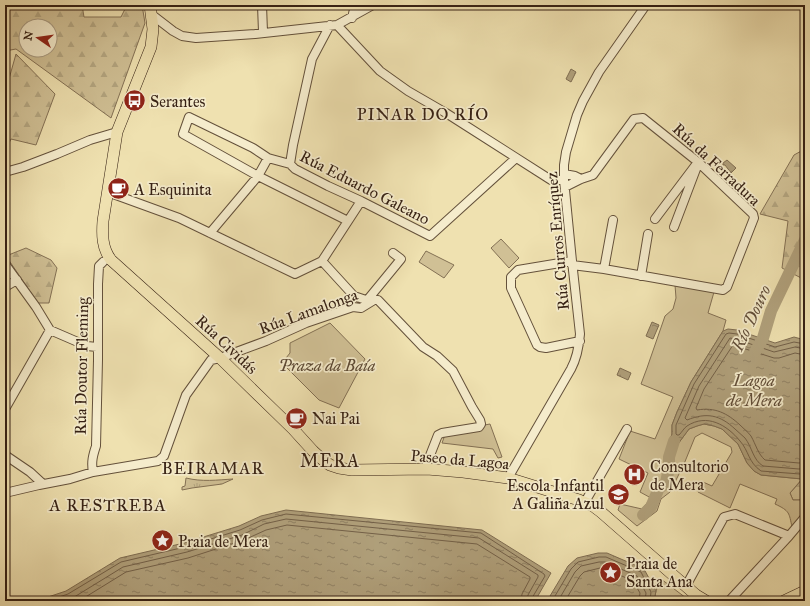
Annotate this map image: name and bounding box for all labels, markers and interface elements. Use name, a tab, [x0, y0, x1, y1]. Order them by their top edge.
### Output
north arrow	[18, 18, 58, 58]
text: N	[21, 29, 36, 42]
bus stop icon: Serantes	[122, 88, 148, 114]
place label: Serantes	[150, 92, 206, 111]
district label: PINAR DO RÍO	[357, 103, 489, 125]
street label: Rúa da Ferradura	[669, 119, 765, 210]
street label: Rúa Eduardo Galeano	[297, 146, 433, 228]
street label: Rúa Curros Enríquez	[542, 170, 574, 311]
cafe icon: A Esquinita	[106, 176, 132, 202]
place label: A Esquinita	[133, 180, 212, 200]
water label: Río Douro	[727, 281, 776, 355]
street label: Rúa Lamalonga	[256, 285, 361, 339]
street label: Rúa Doutor Fleming	[71, 296, 93, 435]
street label: Rúa Cividás	[192, 311, 262, 378]
park label: Praza da Baía	[279, 356, 376, 375]
water label: Lagoa de Mera	[725, 370, 782, 411]
cafe icon: Nai Pai	[284, 405, 310, 431]
place label: Nai Pai	[312, 409, 360, 428]
street label: Paseo da Lagoa	[410, 446, 510, 474]
district label: MERA	[300, 450, 360, 472]
place label: Consultorio de Mera	[650, 457, 729, 494]
district label: BEIRAMAR	[162, 458, 264, 479]
hospital icon: Consultorio de Mera	[622, 462, 648, 488]
place label: Escola Infantil A Galiña Azul	[507, 476, 605, 513]
school or university icon: Escola Infantil A Galiña Azul	[606, 481, 632, 507]
district label: A RESTREBA	[48, 495, 167, 516]
place icon: Praia de Mera	[149, 528, 175, 554]
place label: Praia de Mera	[178, 532, 269, 551]
place label: Praia de Santa Ana	[626, 554, 693, 591]
place icon: Praia de Santa Ana	[597, 559, 623, 585]

